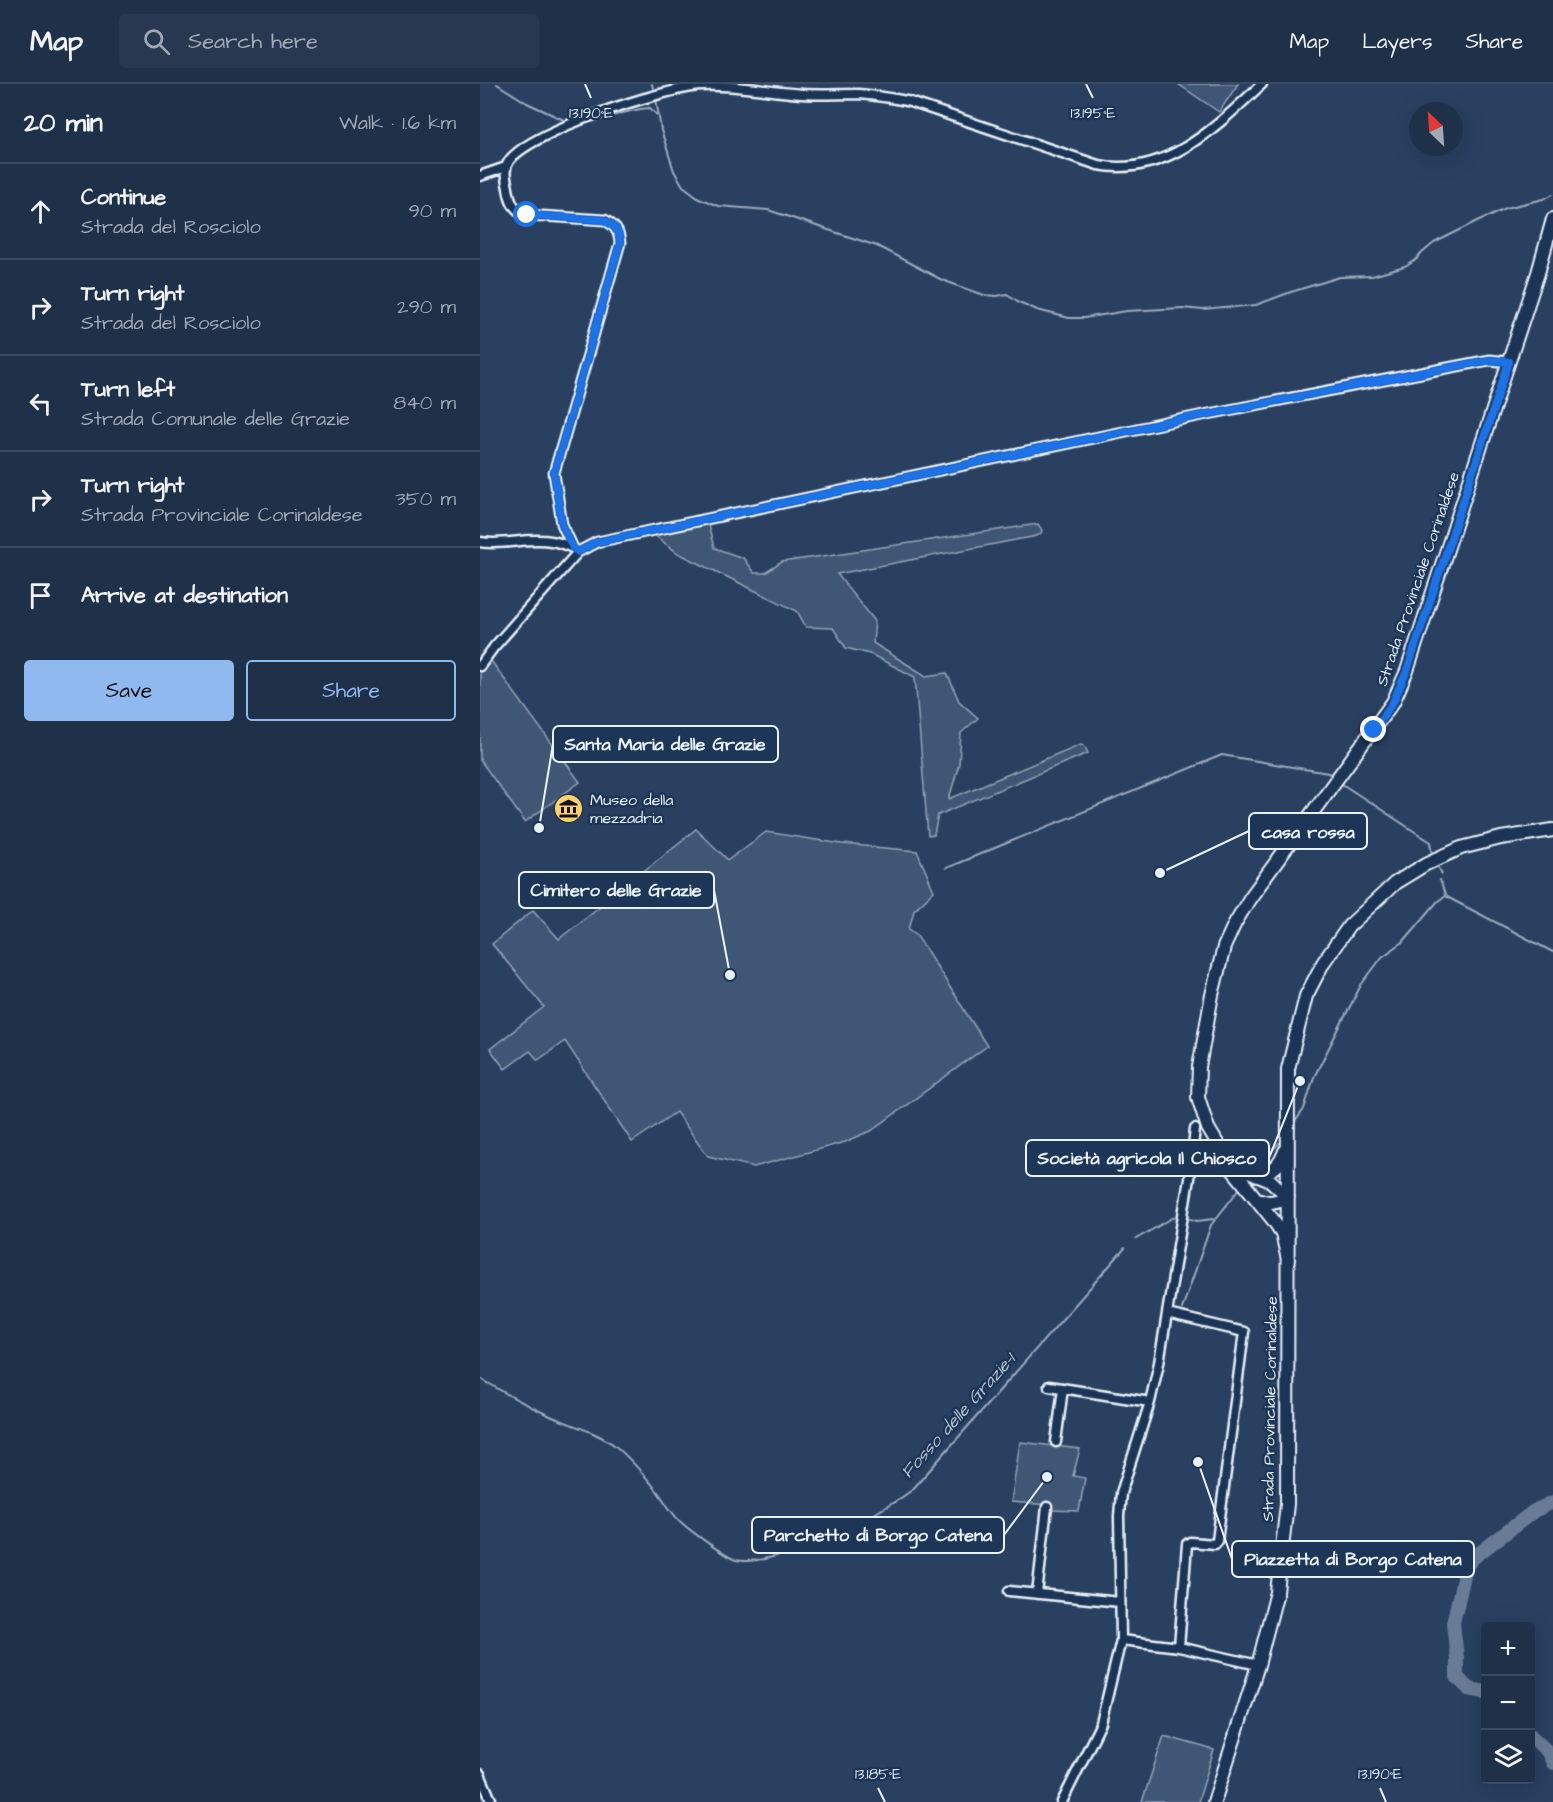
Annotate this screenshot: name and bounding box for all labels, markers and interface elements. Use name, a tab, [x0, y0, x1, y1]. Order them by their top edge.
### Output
search box	[119, 14, 539, 68]
text: Map	[30, 22, 83, 61]
icon: search	[140, 25, 173, 58]
text: Search here	[188, 26, 318, 57]
text: Map	[1289, 27, 1329, 56]
text: Layers	[1362, 27, 1432, 56]
text: Share	[1465, 27, 1523, 56]
north arrow	[1409, 102, 1463, 156]
text: 13.190°E	[569, 103, 613, 124]
text: 13.195°E	[1071, 103, 1116, 124]
text: 20 min	[24, 105, 103, 141]
text: Walk · 1.6 km	[339, 109, 456, 137]
text: Continue	[81, 182, 166, 213]
icon: ahead	[24, 195, 57, 228]
text: 90 m	[408, 197, 456, 225]
route start	[513, 201, 539, 227]
text: Strada del Rosciolo	[81, 213, 261, 241]
text: Turn right	[81, 278, 184, 309]
icon: right	[24, 291, 57, 324]
text: 290 m	[397, 293, 456, 321]
text: Strada del Rosciolo	[81, 309, 261, 337]
text: Turn left	[81, 374, 175, 405]
icon: left	[24, 387, 57, 420]
text: 840 m	[393, 389, 456, 417]
text: Strada Comunale delle Grazie	[81, 405, 350, 433]
street label: Strada Provinciale Corinaldese	[1371, 469, 1465, 689]
text: Turn right	[81, 470, 184, 501]
icon: right	[24, 483, 57, 516]
text: 350 m	[395, 485, 456, 513]
text: Strada Provinciale Corinaldese	[81, 501, 363, 529]
icon: arrive	[24, 579, 57, 612]
text: Arrive at destination	[81, 580, 288, 611]
button: Save	[24, 660, 234, 721]
button: Share	[246, 660, 456, 721]
route end	[1360, 716, 1386, 742]
callout: Santa Maria delle Grazie	[553, 726, 778, 762]
text: Santa Maria delle Grazie	[564, 732, 766, 757]
place label: Museo della mezzadria	[590, 789, 673, 829]
museum icon: Museo della mezzadria	[553, 793, 585, 825]
callout: casa rossa	[1249, 813, 1367, 849]
text: casa rossa	[1261, 820, 1355, 845]
callout: Cimitero delle Grazie	[519, 872, 714, 908]
text: Cimitero delle Grazie	[531, 878, 702, 903]
callout: Società agricola Il Chiosco	[1026, 1140, 1269, 1176]
text: Società agricola Il Chiosco	[1037, 1146, 1257, 1172]
street label: Strada Provinciale Corinaldese	[1257, 1296, 1283, 1522]
water label: Fosso delle Grazie-1	[895, 1346, 1023, 1484]
callout: Parchetto di Borgo Catena	[752, 1517, 1004, 1553]
text: Parchetto di Borgo Catena	[764, 1523, 993, 1549]
callout: Piazzetta di Borgo Catena	[1232, 1541, 1474, 1577]
text: Piazzetta di Borgo Catena	[1244, 1547, 1463, 1573]
map controls	[1481, 1622, 1535, 1784]
button: +	[1481, 1622, 1535, 1676]
button: −	[1481, 1676, 1535, 1730]
button: layers	[1481, 1730, 1535, 1784]
text: 13.185°E	[855, 1764, 901, 1785]
text: 13.190°E	[1358, 1764, 1402, 1785]

